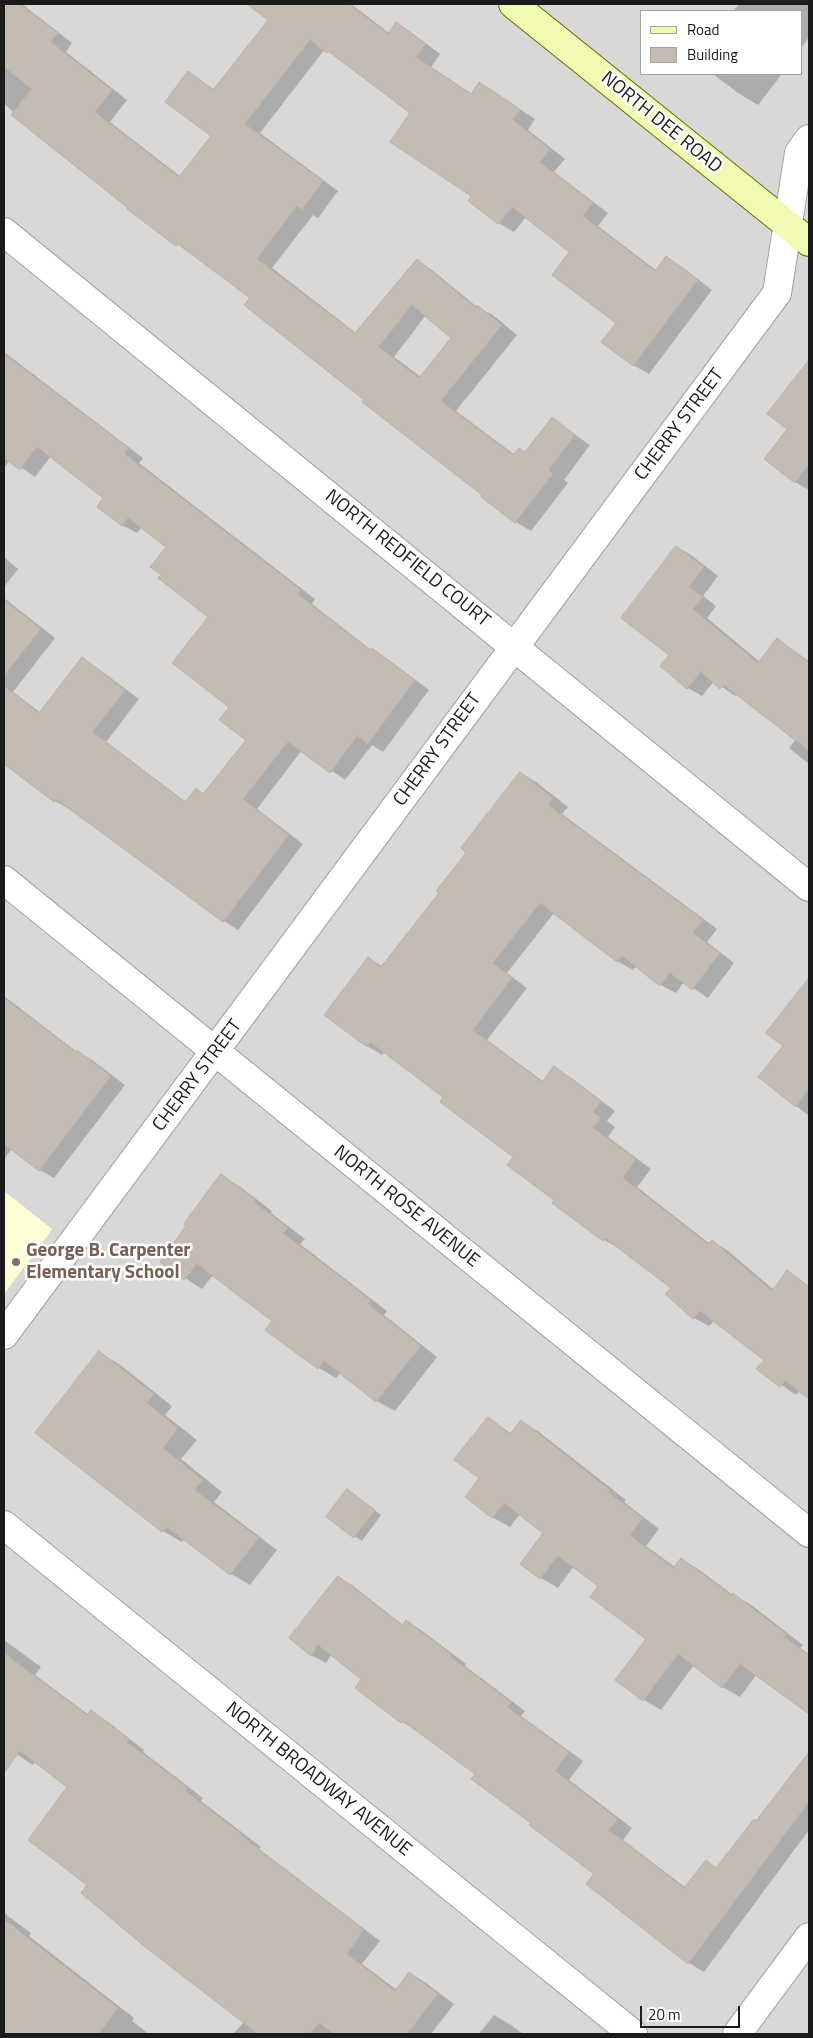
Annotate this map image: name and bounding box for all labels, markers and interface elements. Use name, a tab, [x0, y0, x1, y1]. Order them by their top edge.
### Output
legend	[640, 10, 803, 75]
text: Road	[687, 18, 719, 41]
text: Building	[687, 43, 738, 66]
street label: NORTH DEE ROAD	[596, 67, 726, 179]
street label: CHERRY STREET	[631, 365, 729, 485]
street label: NORTH REDFIELD COURT	[320, 485, 494, 633]
street label: CHERRY STREET	[389, 689, 487, 811]
street label: CHERRY STREET	[149, 1016, 247, 1136]
street label: NORTH ROSE AVENUE	[328, 1141, 484, 1273]
place label: George B. Carpenter Elementary School	[26, 1240, 190, 1284]
marker: George B. Carpenter Elementary School	[10, 1256, 22, 1268]
street label: NORTH BROADWAY AVENUE	[221, 1698, 415, 1862]
scale bar	[643, 1996, 743, 2028]
text: 20 m	[648, 2003, 681, 2026]

